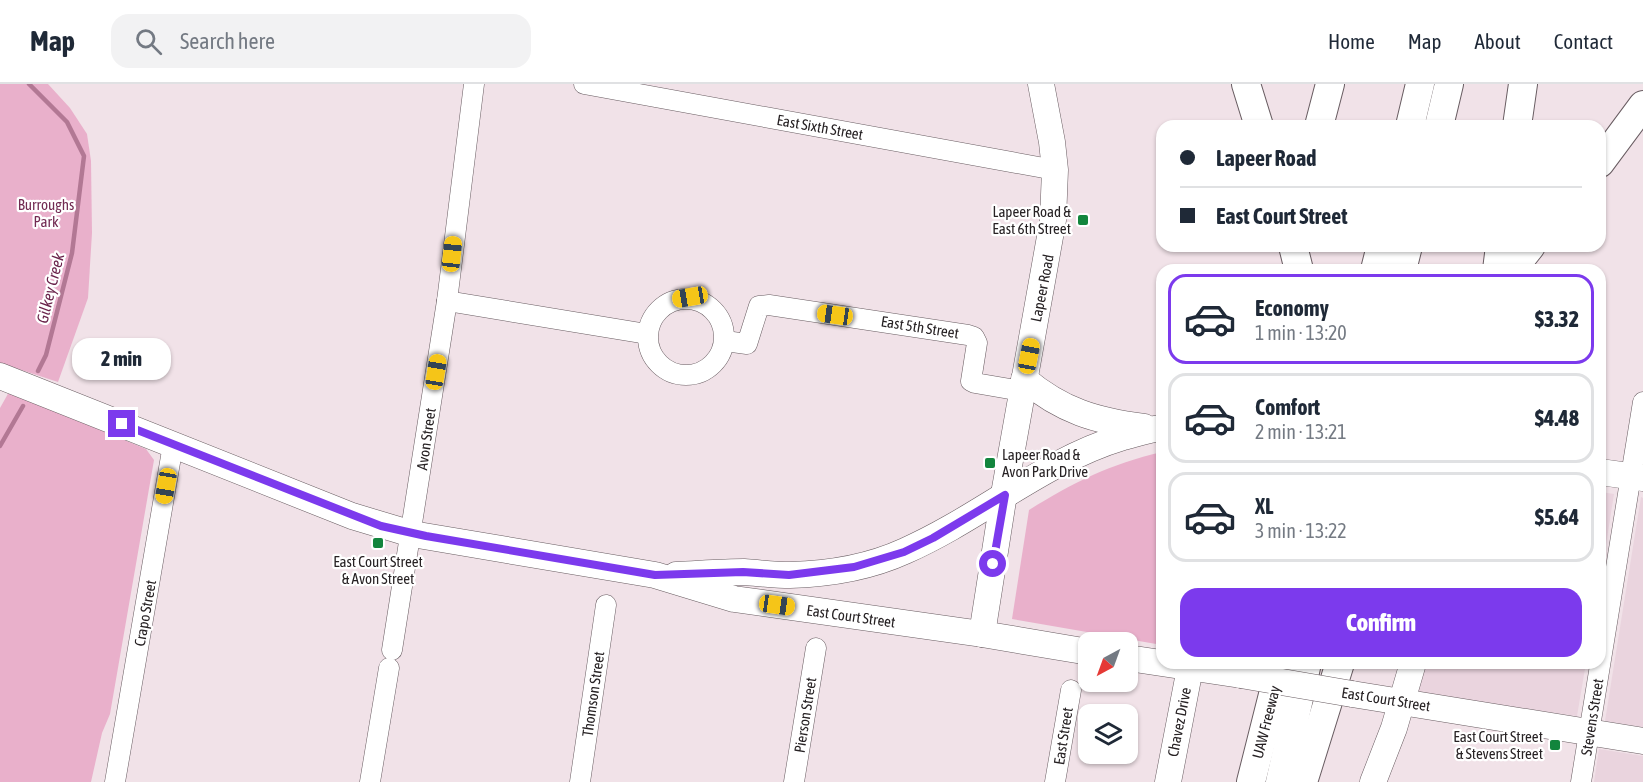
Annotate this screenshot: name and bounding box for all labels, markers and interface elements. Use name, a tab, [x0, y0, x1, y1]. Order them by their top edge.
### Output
search box	[111, 14, 531, 68]
text: Map	[30, 25, 75, 57]
icon: search	[132, 25, 165, 58]
text: Search here	[180, 28, 275, 54]
text: Home	[1328, 29, 1375, 53]
text: Map	[1408, 29, 1442, 53]
text: About	[1475, 29, 1521, 53]
text: Contact	[1554, 29, 1613, 53]
street label: East Sixth Street	[775, 111, 865, 143]
text: Lapeer Road	[1216, 145, 1317, 171]
park label: Burroughs Park	[18, 196, 74, 230]
place label: Lapeer Road & East 6th Street	[992, 203, 1071, 237]
text: East Court Street	[1216, 203, 1347, 229]
marker: Lapeer Road & East 6th Street	[1076, 213, 1090, 227]
car	[441, 235, 463, 273]
water label: Gilkey Creek	[33, 250, 69, 325]
street label: Lapeer Road	[1027, 253, 1057, 323]
car	[671, 285, 709, 309]
icon: car	[1183, 292, 1237, 346]
text: Economy	[1255, 295, 1329, 321]
car	[816, 304, 854, 326]
text: $3.32	[1535, 306, 1579, 332]
street label: East 5th Street	[880, 312, 960, 342]
text: 1 min · 13:20	[1255, 321, 1347, 344]
callout: 2 min	[72, 337, 172, 379]
car	[1017, 337, 1041, 375]
text: 2 min	[101, 347, 142, 370]
car	[424, 353, 448, 391]
icon: car	[1183, 391, 1237, 445]
text: Comfort	[1255, 394, 1320, 420]
text: $4.48	[1535, 405, 1579, 431]
street label: Avon Street	[413, 407, 439, 471]
route end	[108, 410, 135, 437]
text: 2 min · 13:21	[1255, 420, 1347, 443]
place label: Lapeer Road & Avon Park Drive	[1002, 446, 1088, 480]
marker: Lapeer Road & Avon Park Drive	[983, 456, 997, 470]
car	[154, 467, 178, 505]
icon: car	[1183, 490, 1237, 544]
text: XL	[1255, 493, 1273, 519]
text: $5.64	[1535, 504, 1579, 530]
text: 3 min · 13:22	[1255, 519, 1347, 542]
marker: East Court Street & Avon Street	[371, 536, 385, 550]
route start	[979, 550, 1006, 577]
place label: East Court Street & Avon Street	[333, 553, 423, 587]
street label: Crapo Street	[131, 579, 159, 647]
button: Confirm	[1180, 588, 1582, 657]
car	[758, 594, 796, 616]
street label: East Court Street	[805, 601, 897, 631]
north arrow	[1078, 632, 1138, 692]
map controls	[1078, 632, 1138, 764]
street label: Thomson Street	[579, 650, 607, 738]
street label: Pierson Street	[791, 676, 819, 754]
street label: Stevens Street	[1578, 677, 1606, 757]
street label: UAW Freeway	[1249, 684, 1283, 760]
street label: East Court Street	[1340, 684, 1432, 714]
street label: Chavez Drive	[1164, 686, 1194, 758]
button: layers	[1078, 704, 1138, 764]
street label: East Street	[1050, 706, 1076, 766]
place label: East Court Street & Stevens Street	[1453, 728, 1543, 762]
marker: East Court Street & Stevens Street	[1548, 738, 1562, 752]

